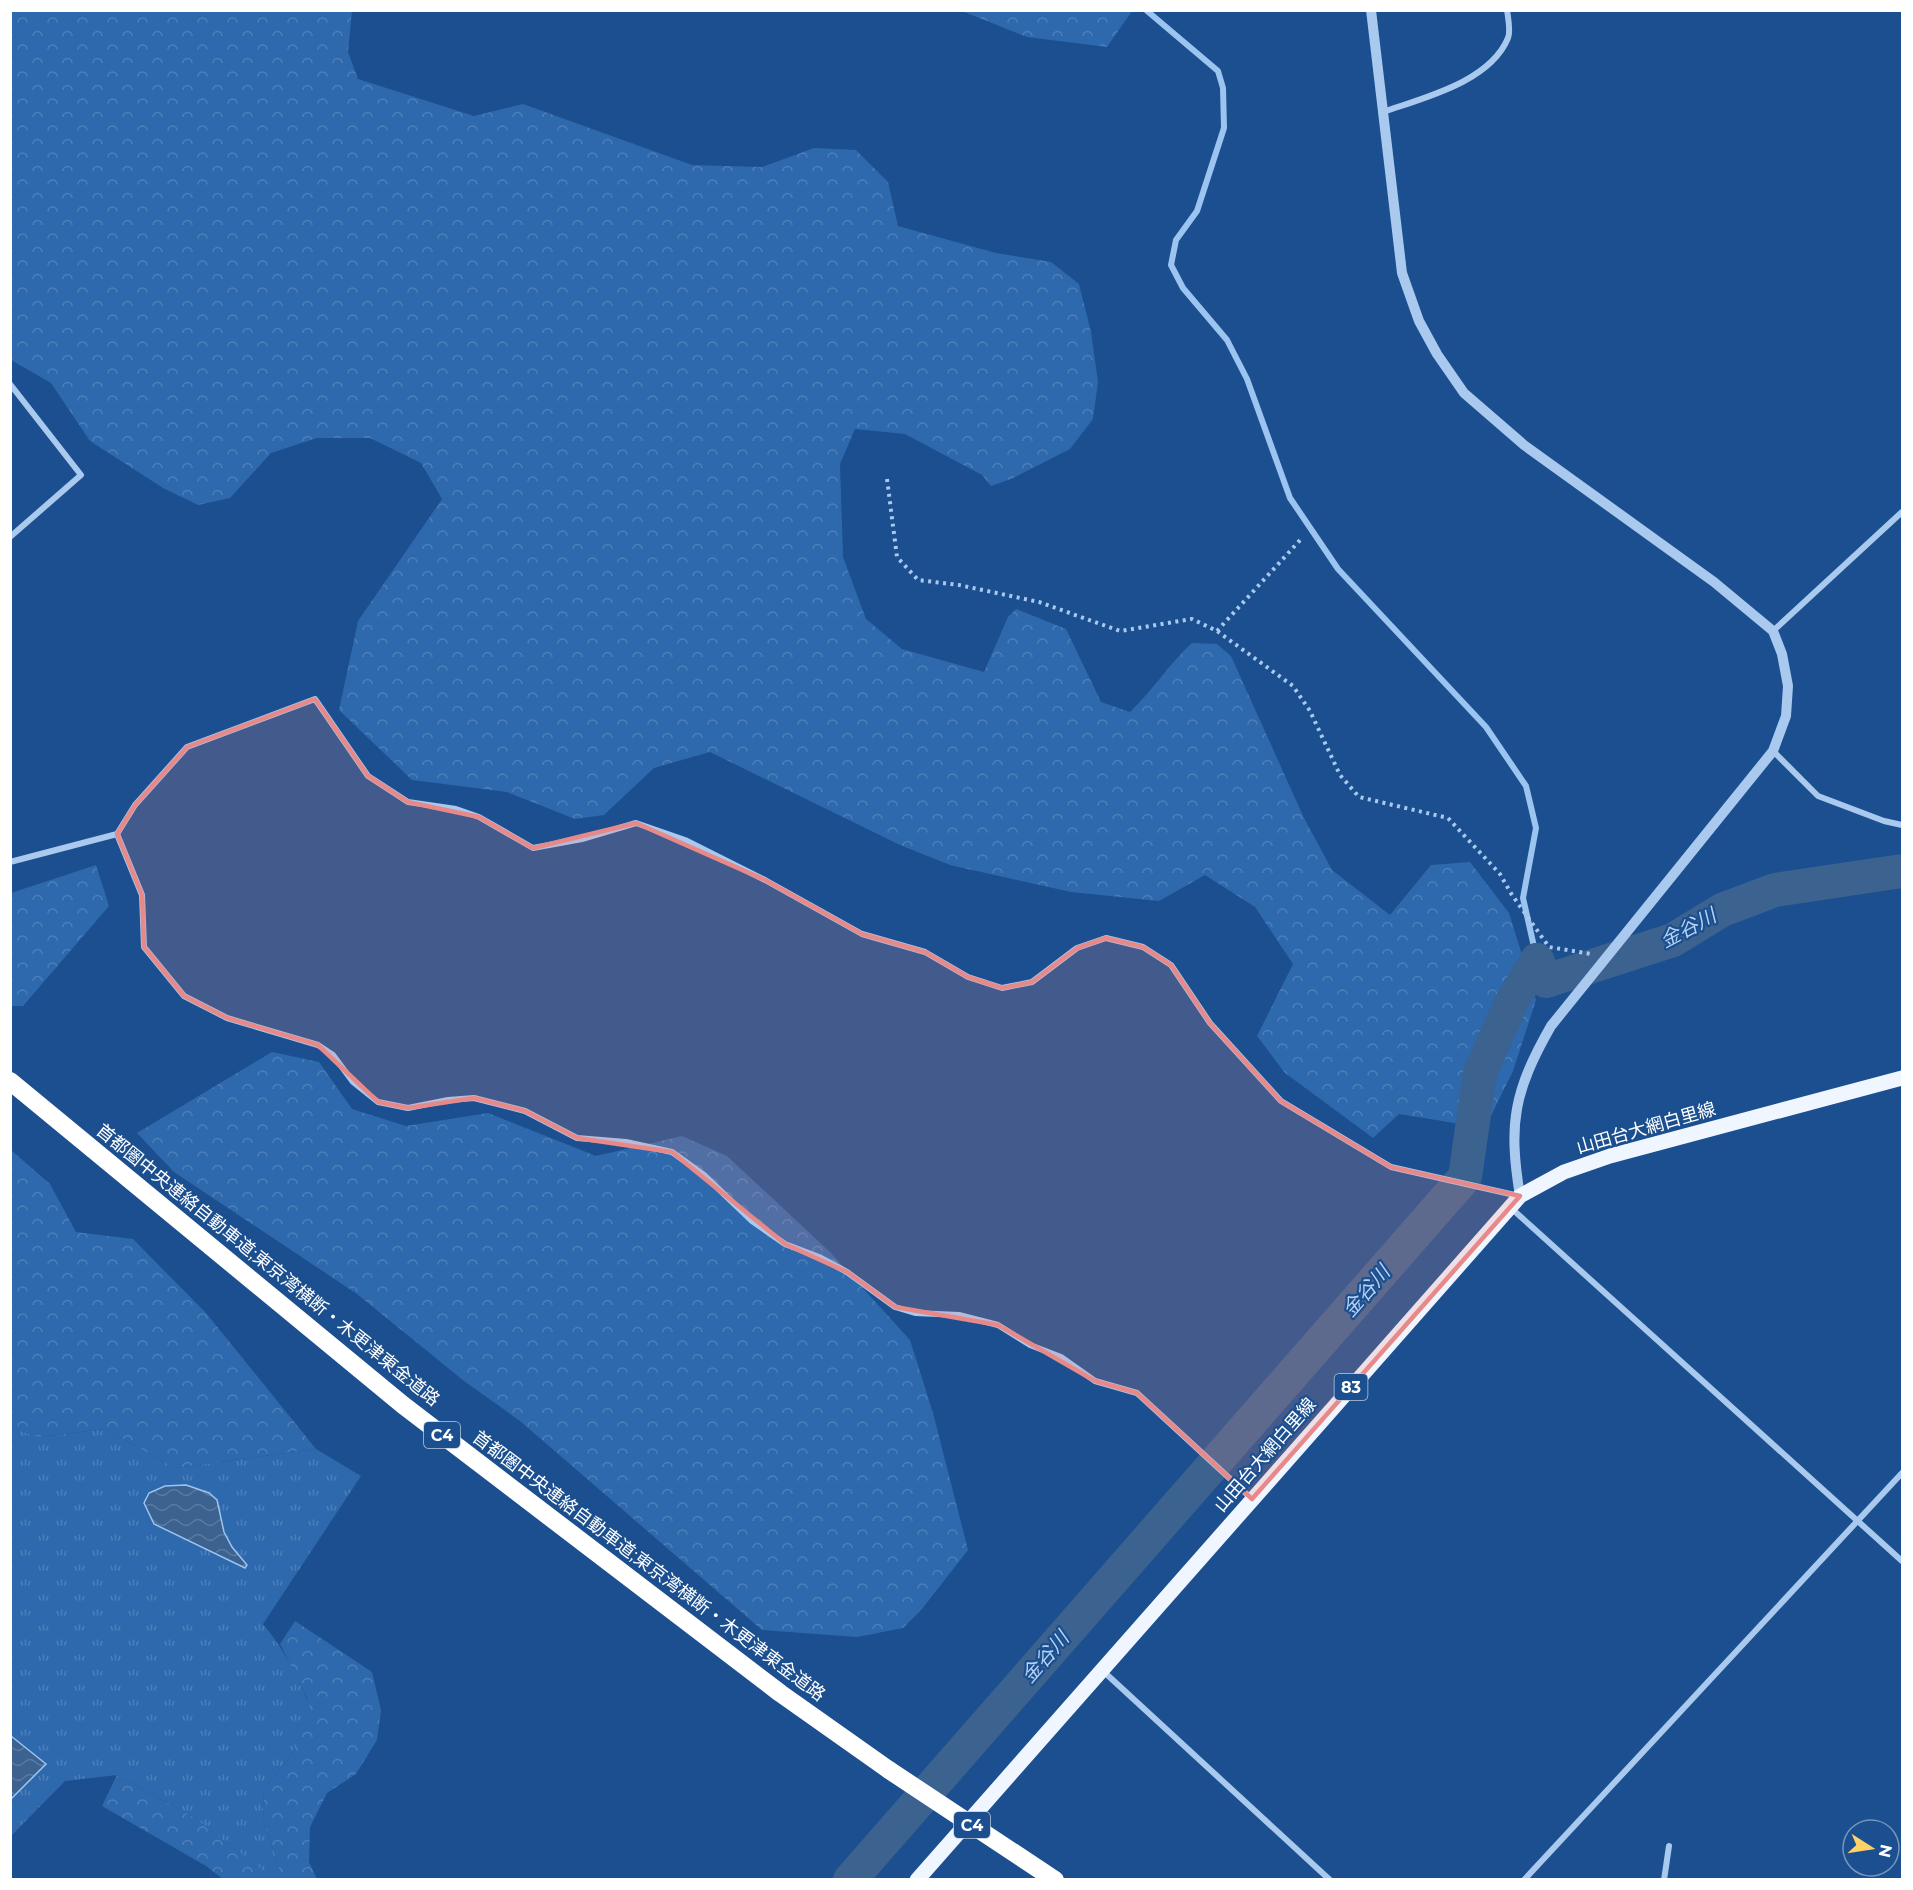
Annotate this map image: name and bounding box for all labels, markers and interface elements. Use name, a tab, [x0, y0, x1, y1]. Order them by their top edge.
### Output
water label: 金谷川	[1656, 902, 1722, 953]
street label: 山田台大網白里線	[1574, 1098, 1718, 1158]
street label: 首都圏中央連絡自動車道;東京湾横断・木更津東金道路	[92, 1119, 444, 1411]
water label: 金谷川	[1337, 1259, 1396, 1322]
road number: 83	[1334, 1374, 1368, 1400]
street label: 山田台大網白里線	[1209, 1393, 1321, 1517]
road number: C4	[424, 1422, 460, 1448]
street label: 首都圏中央連絡自動車道;東京湾横断・木更津東金道路	[468, 1426, 830, 1706]
water label: 金谷川	[1016, 1625, 1075, 1688]
road number: C4	[954, 1812, 990, 1838]
north arrow	[1841, 1818, 1901, 1878]
text: N	[1875, 1843, 1896, 1859]

